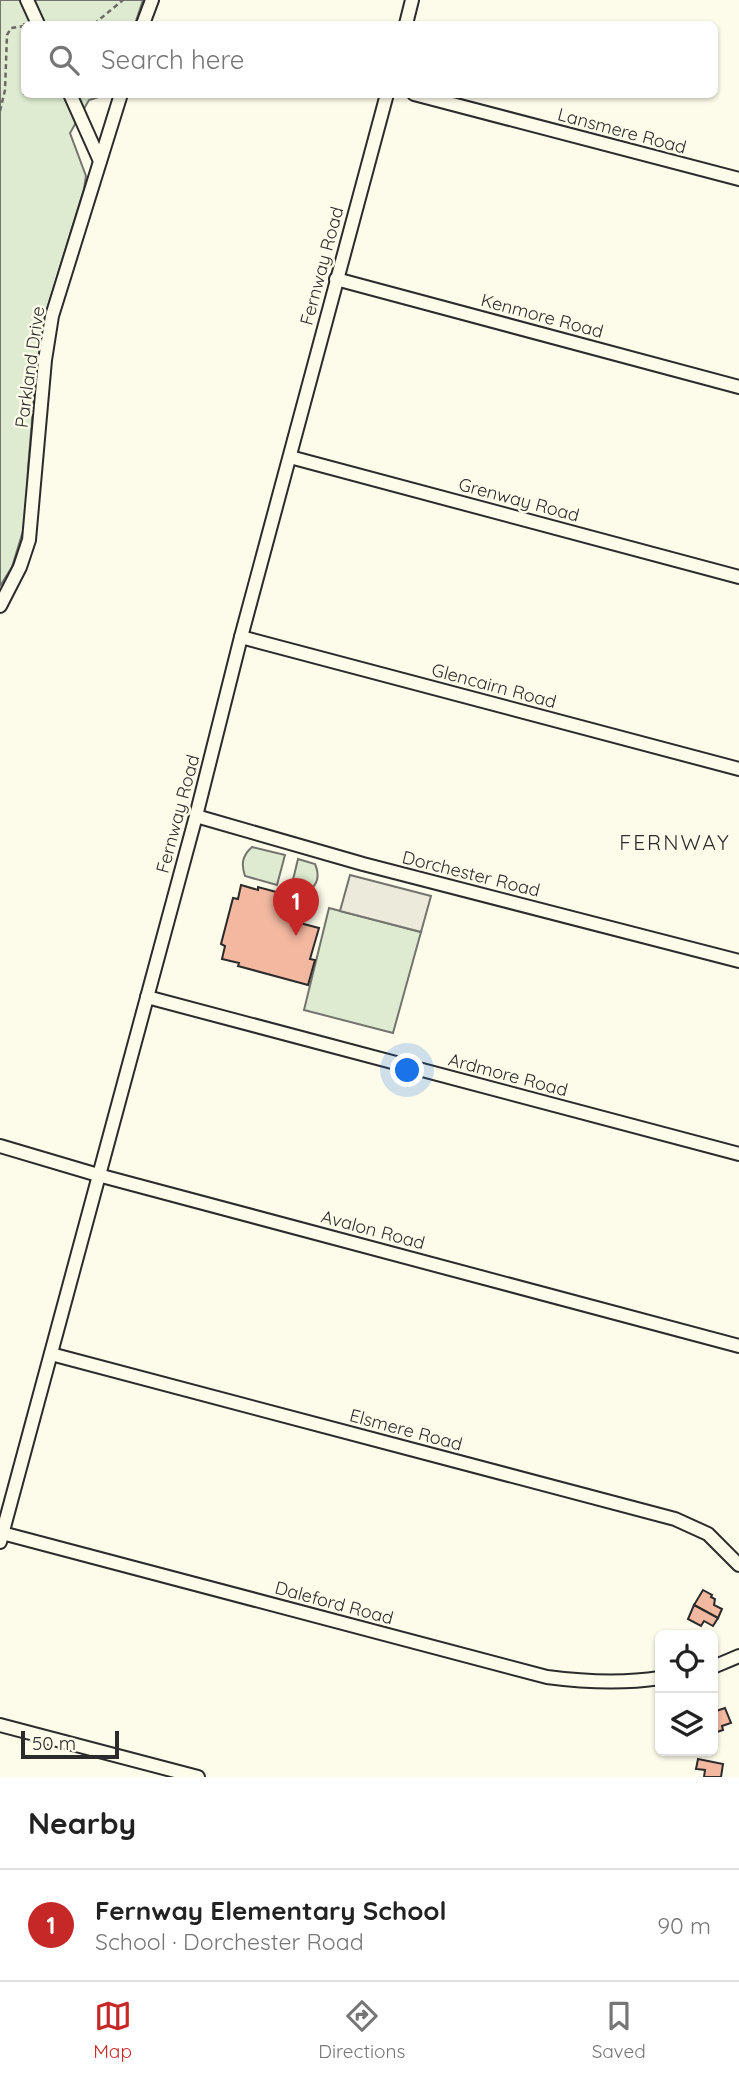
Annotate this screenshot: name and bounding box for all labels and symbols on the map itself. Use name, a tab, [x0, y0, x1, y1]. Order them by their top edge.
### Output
street label: Lansmere Road	[555, 102, 689, 159]
street label: Fernway Road	[295, 204, 348, 328]
street label: Kenmore Road	[478, 288, 606, 343]
street label: Parkland Drive	[10, 305, 49, 429]
street label: Grenway Road	[456, 472, 582, 527]
street label: Glencairn Road	[429, 658, 559, 713]
street label: Fernway Road	[151, 752, 204, 876]
district label: FERNWAY	[619, 829, 731, 855]
street label: Dorchester Road	[400, 845, 542, 902]
pin: 1	[273, 878, 319, 936]
street label: Ardmore Road	[446, 1048, 570, 1101]
your location	[390, 1053, 424, 1087]
street label: Avalon Road	[319, 1205, 427, 1254]
street label: Elsmere Road	[347, 1403, 465, 1456]
street label: Daleford Road	[272, 1576, 396, 1629]
scale bar	[21, 1728, 119, 1760]

